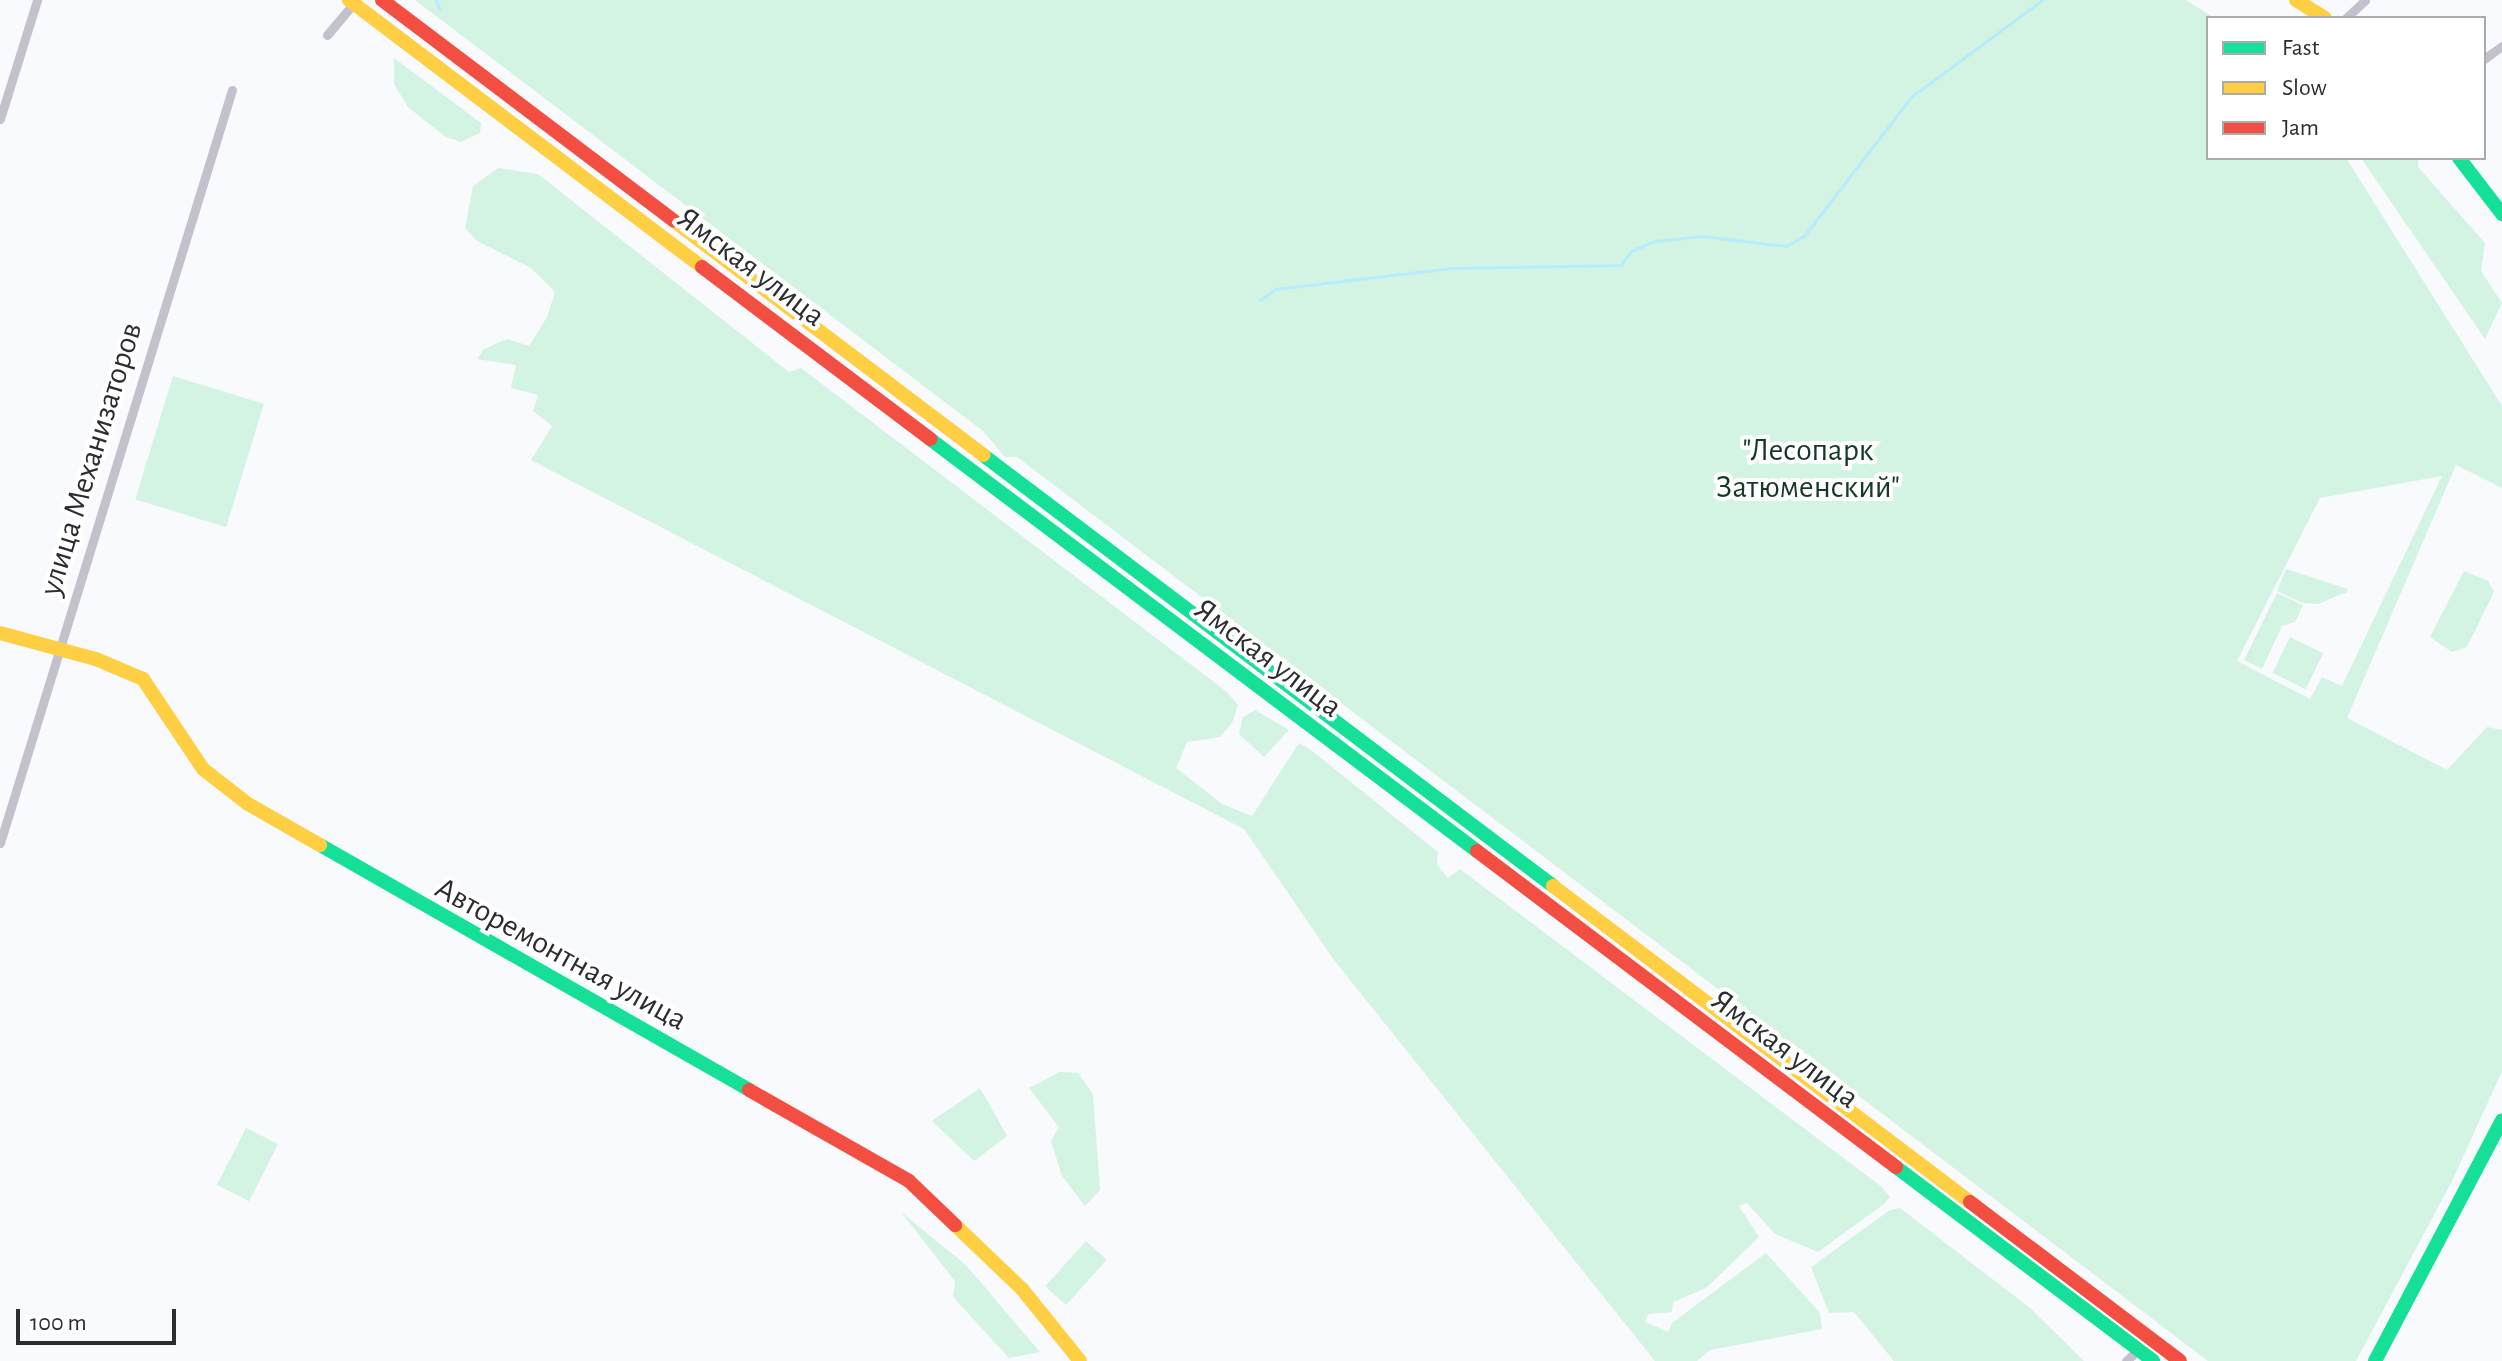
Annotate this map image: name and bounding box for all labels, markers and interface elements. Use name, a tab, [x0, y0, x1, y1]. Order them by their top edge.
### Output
legend	[2206, 16, 2486, 160]
text: Fast	[2282, 36, 2319, 60]
text: Slow	[2282, 76, 2327, 100]
text: Jam	[2282, 116, 2319, 140]
street label: Ямская улица	[670, 199, 832, 335]
street label: улица Механизаторов	[31, 318, 151, 600]
park label: "Лесопарк Затюменский"	[1716, 432, 1900, 507]
street label: Ямская улица	[1187, 590, 1349, 726]
street label: Авторемонтная улица	[428, 869, 694, 1039]
street label: Ямская улица	[1704, 981, 1866, 1117]
scale bar	[20, 1293, 180, 1343]
text: 100 m	[30, 1311, 87, 1335]

